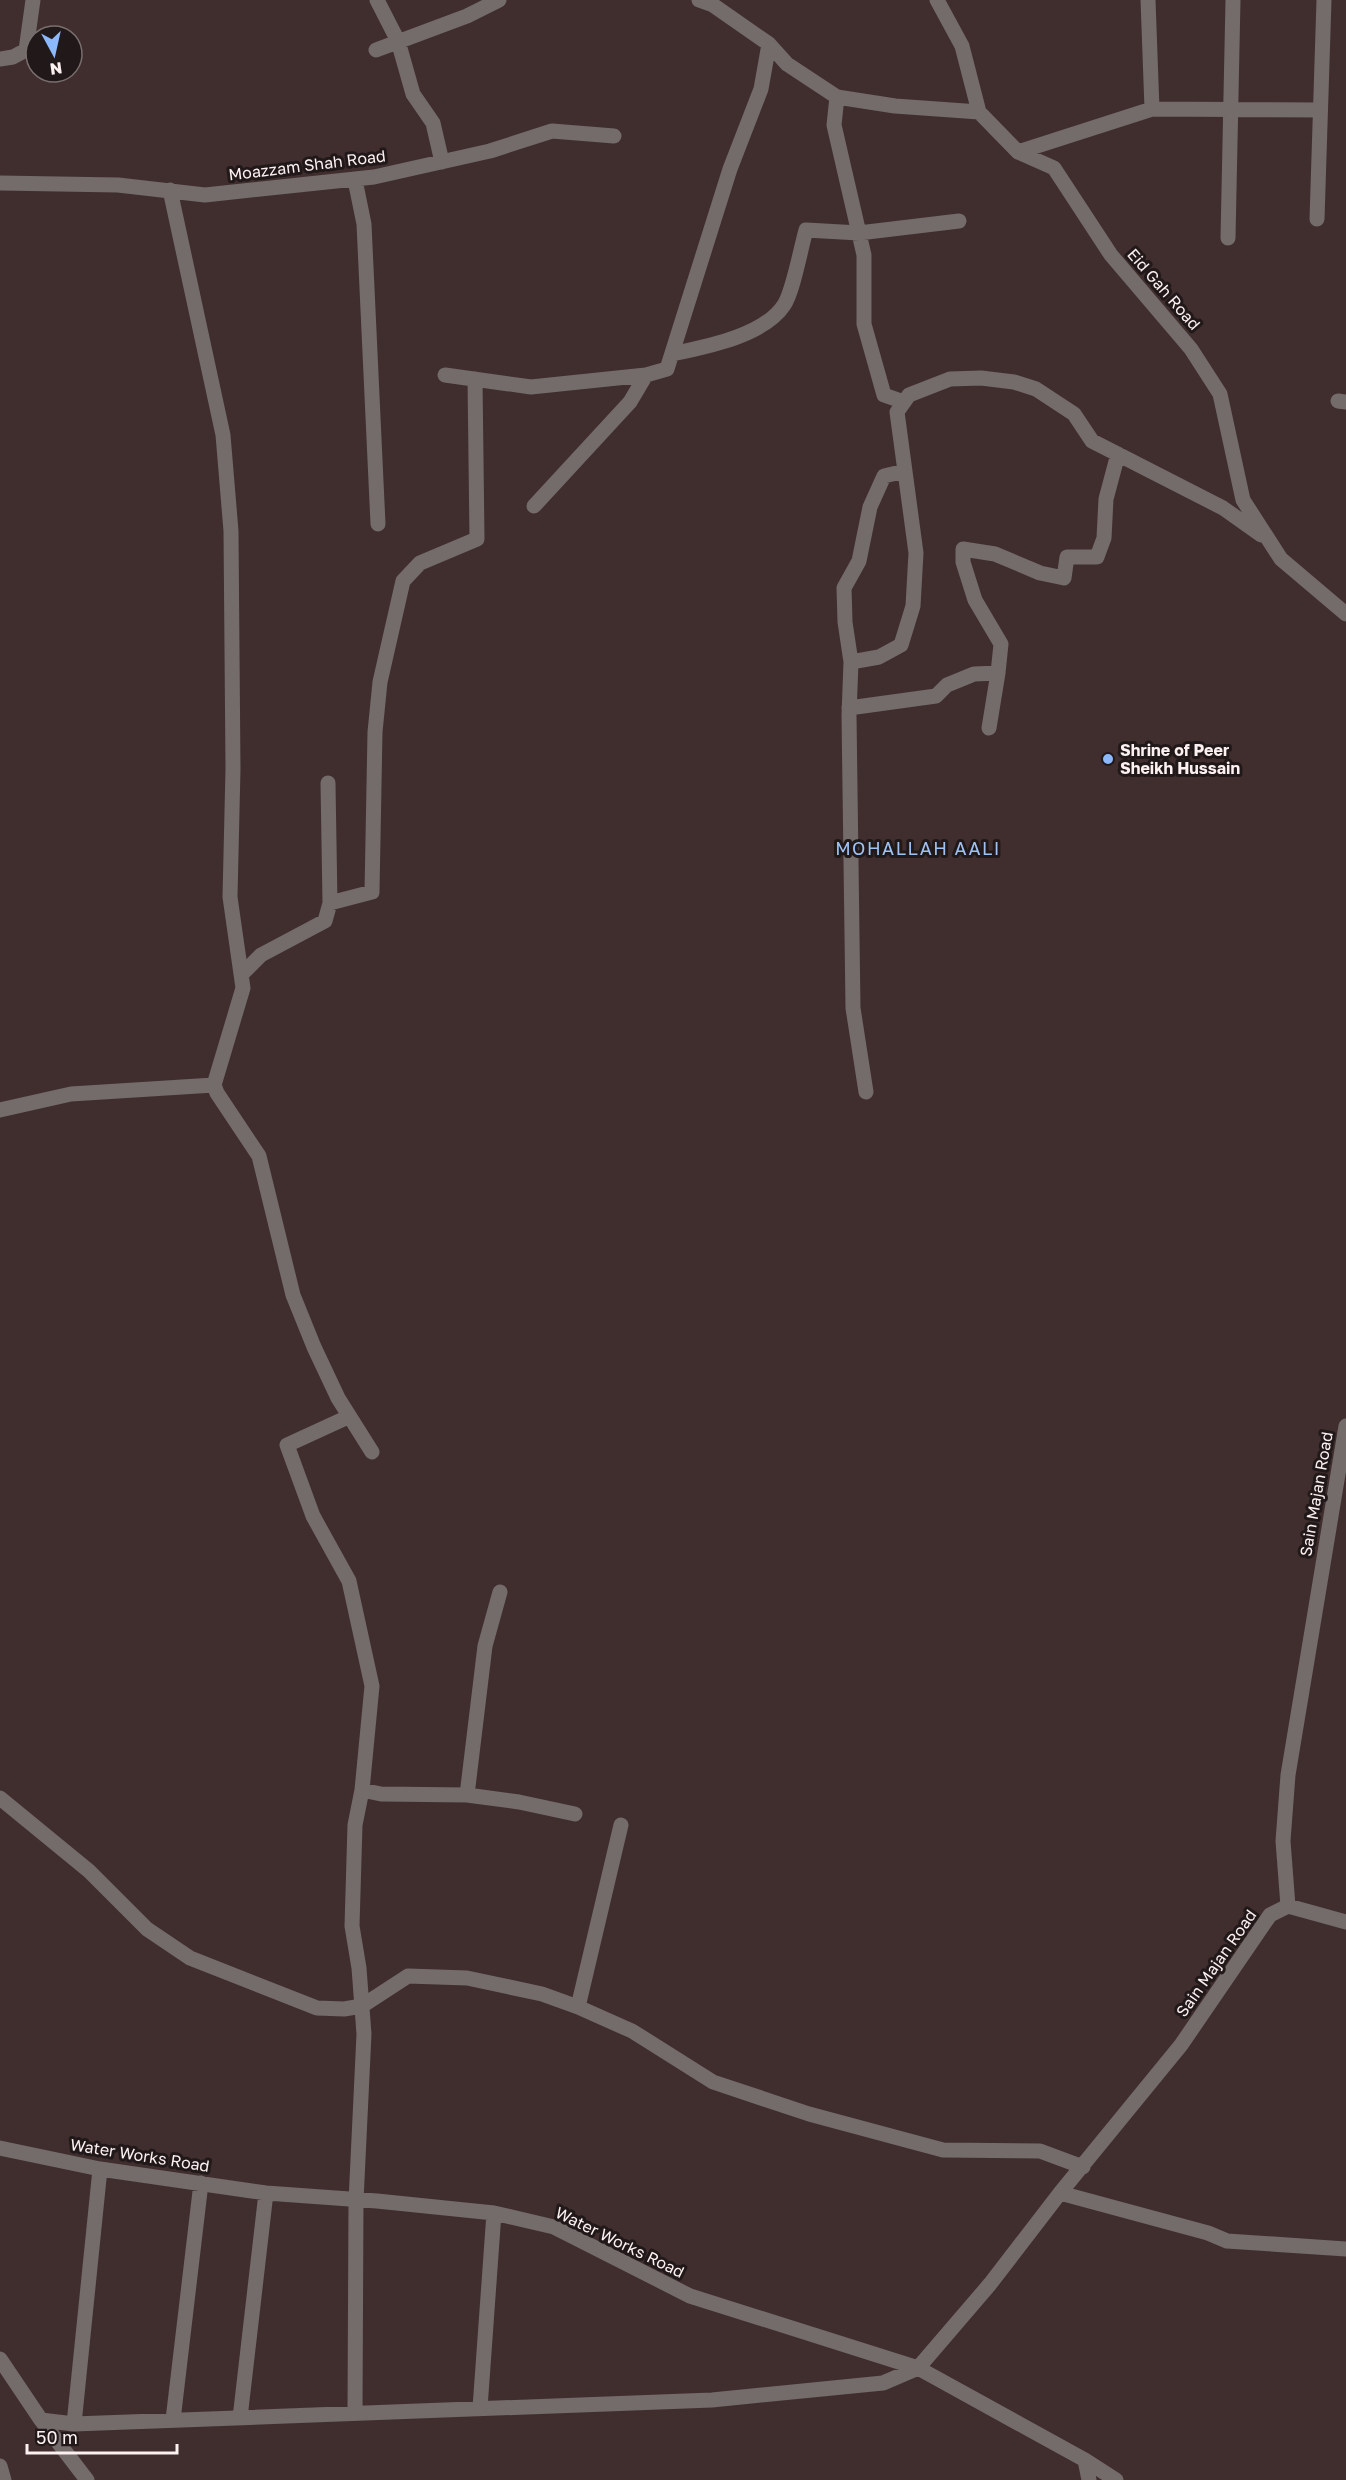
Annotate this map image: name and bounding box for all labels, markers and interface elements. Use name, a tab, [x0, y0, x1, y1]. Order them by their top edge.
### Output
north arrow	[24, 24, 84, 84]
text: N	[49, 58, 64, 80]
street label: Moazzam Shah Road	[227, 145, 387, 185]
street label: Eid Gah Road	[1123, 244, 1205, 334]
place label: Shrine of Peer Sheikh Hussain	[1120, 740, 1240, 778]
marker: Shrine of Peer Sheikh Hussain	[1101, 752, 1115, 766]
district label: MOHALLAH AALI	[835, 837, 1001, 859]
street label: Sain Majan Road	[1295, 1430, 1337, 1558]
street label: Sain Majan Road	[1172, 1905, 1260, 2021]
street label: Water Works Road	[69, 2134, 211, 2176]
street label: Water Works Road	[552, 2202, 688, 2282]
scale bar	[27, 2417, 177, 2455]
text: 50 m	[36, 2426, 78, 2448]

